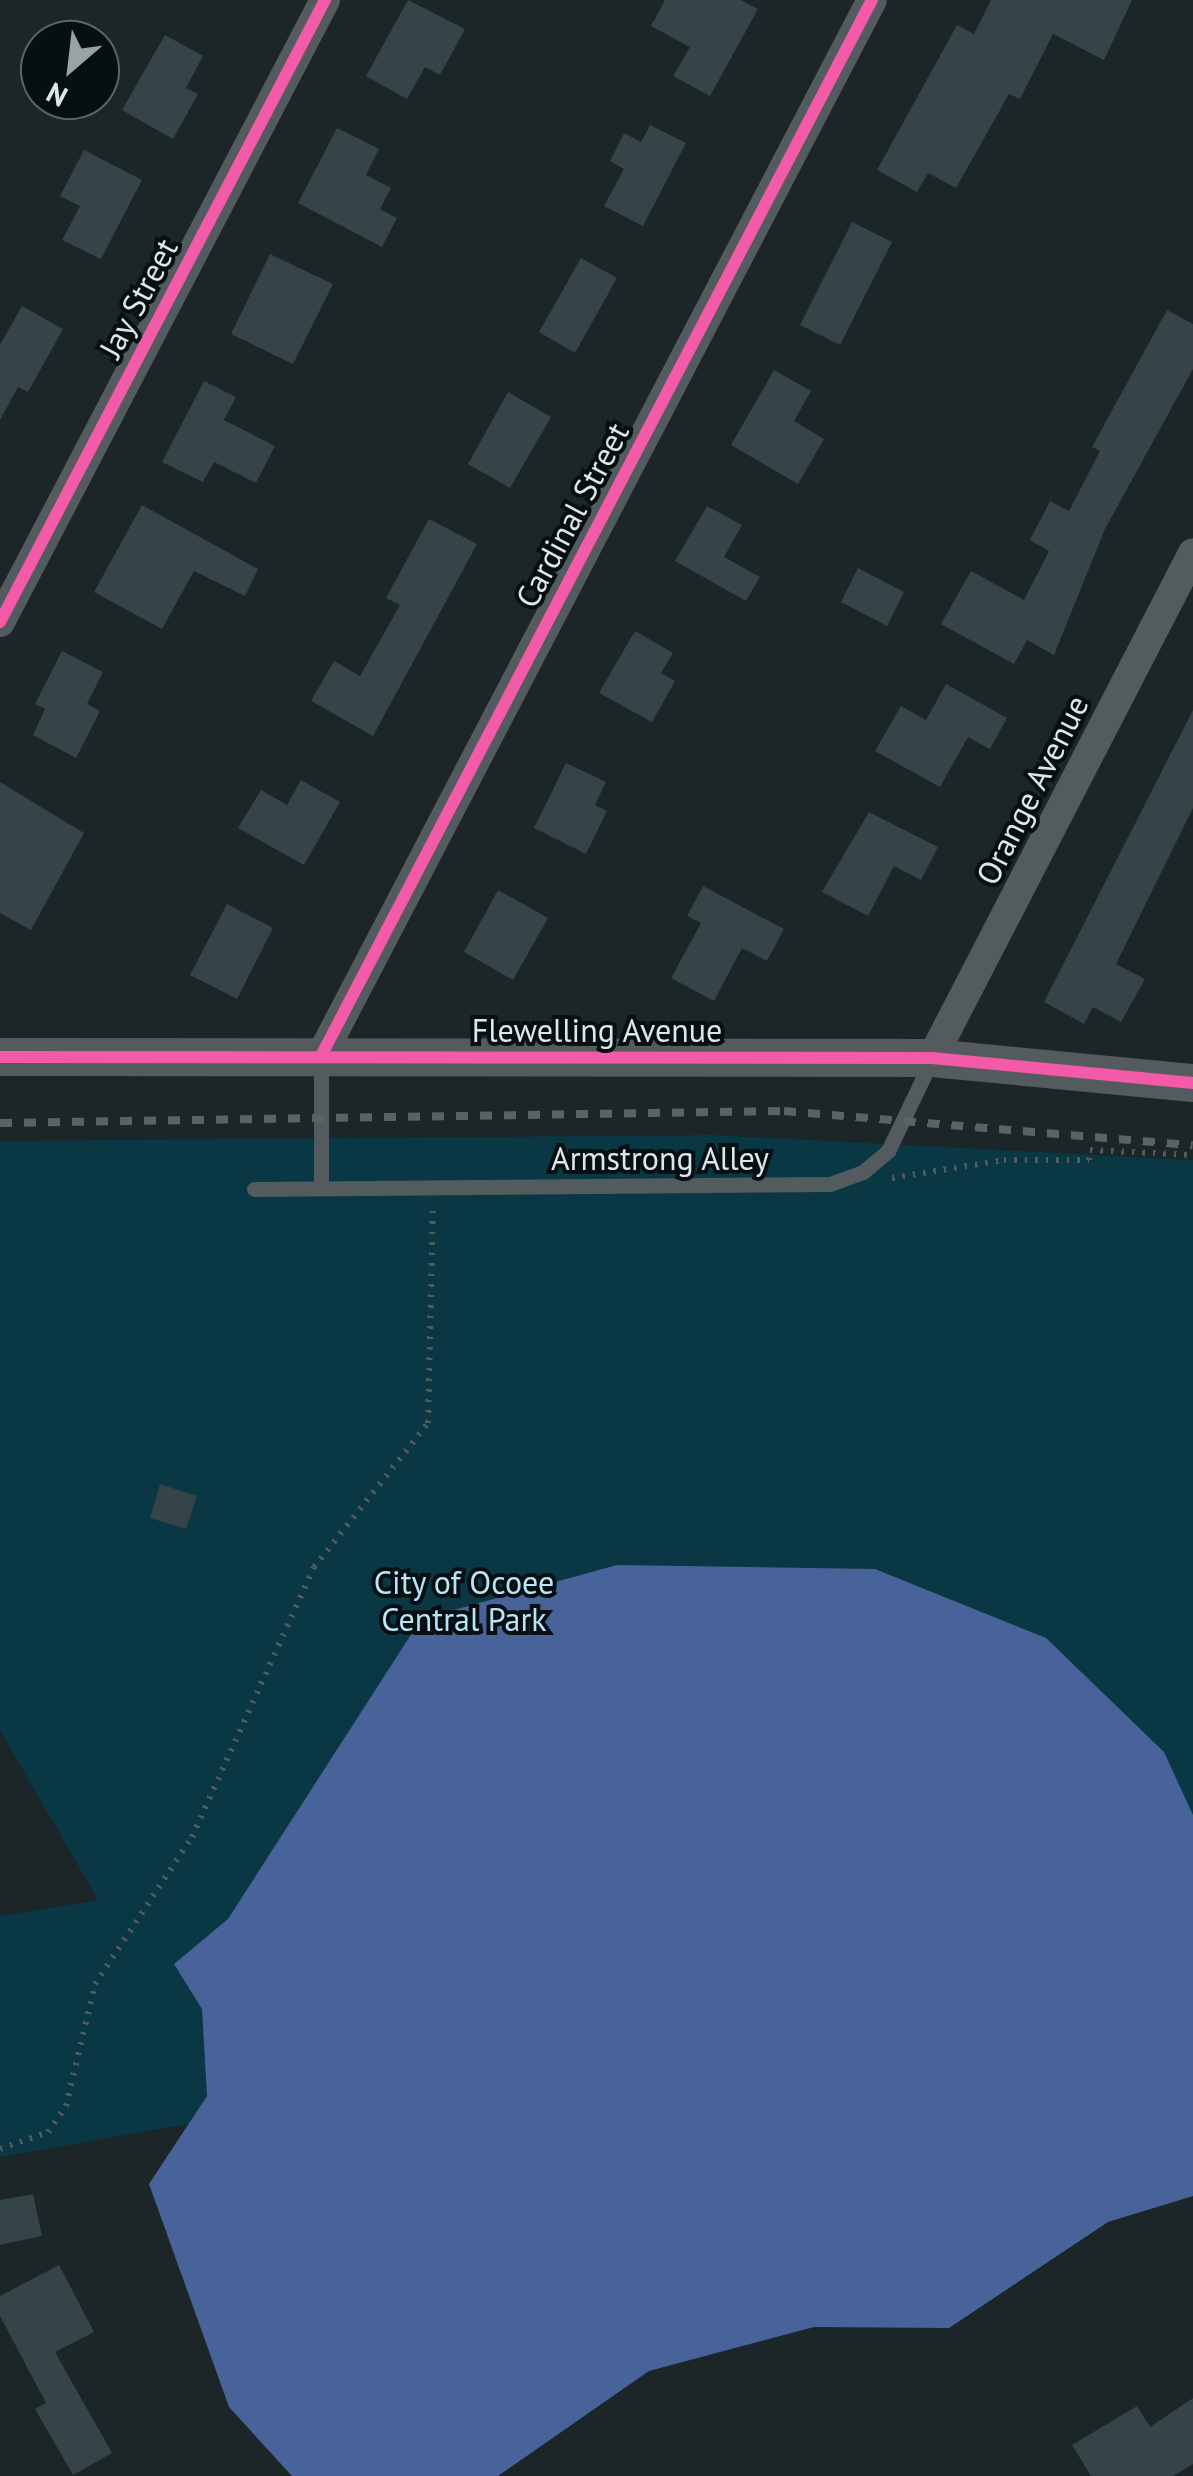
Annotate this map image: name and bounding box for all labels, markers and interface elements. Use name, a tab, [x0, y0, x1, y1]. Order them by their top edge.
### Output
north arrow	[20, 20, 120, 120]
text: N	[40, 75, 73, 116]
street label: Jay Street	[90, 231, 186, 365]
street label: Cardinal Street	[507, 416, 637, 614]
street label: Orange Avenue	[968, 689, 1096, 891]
street label: Flewelling Avenue	[471, 1011, 723, 1049]
street label: Armstrong Alley	[550, 1139, 770, 1177]
park label: City of Ocoee Central Park	[373, 1564, 555, 1639]

